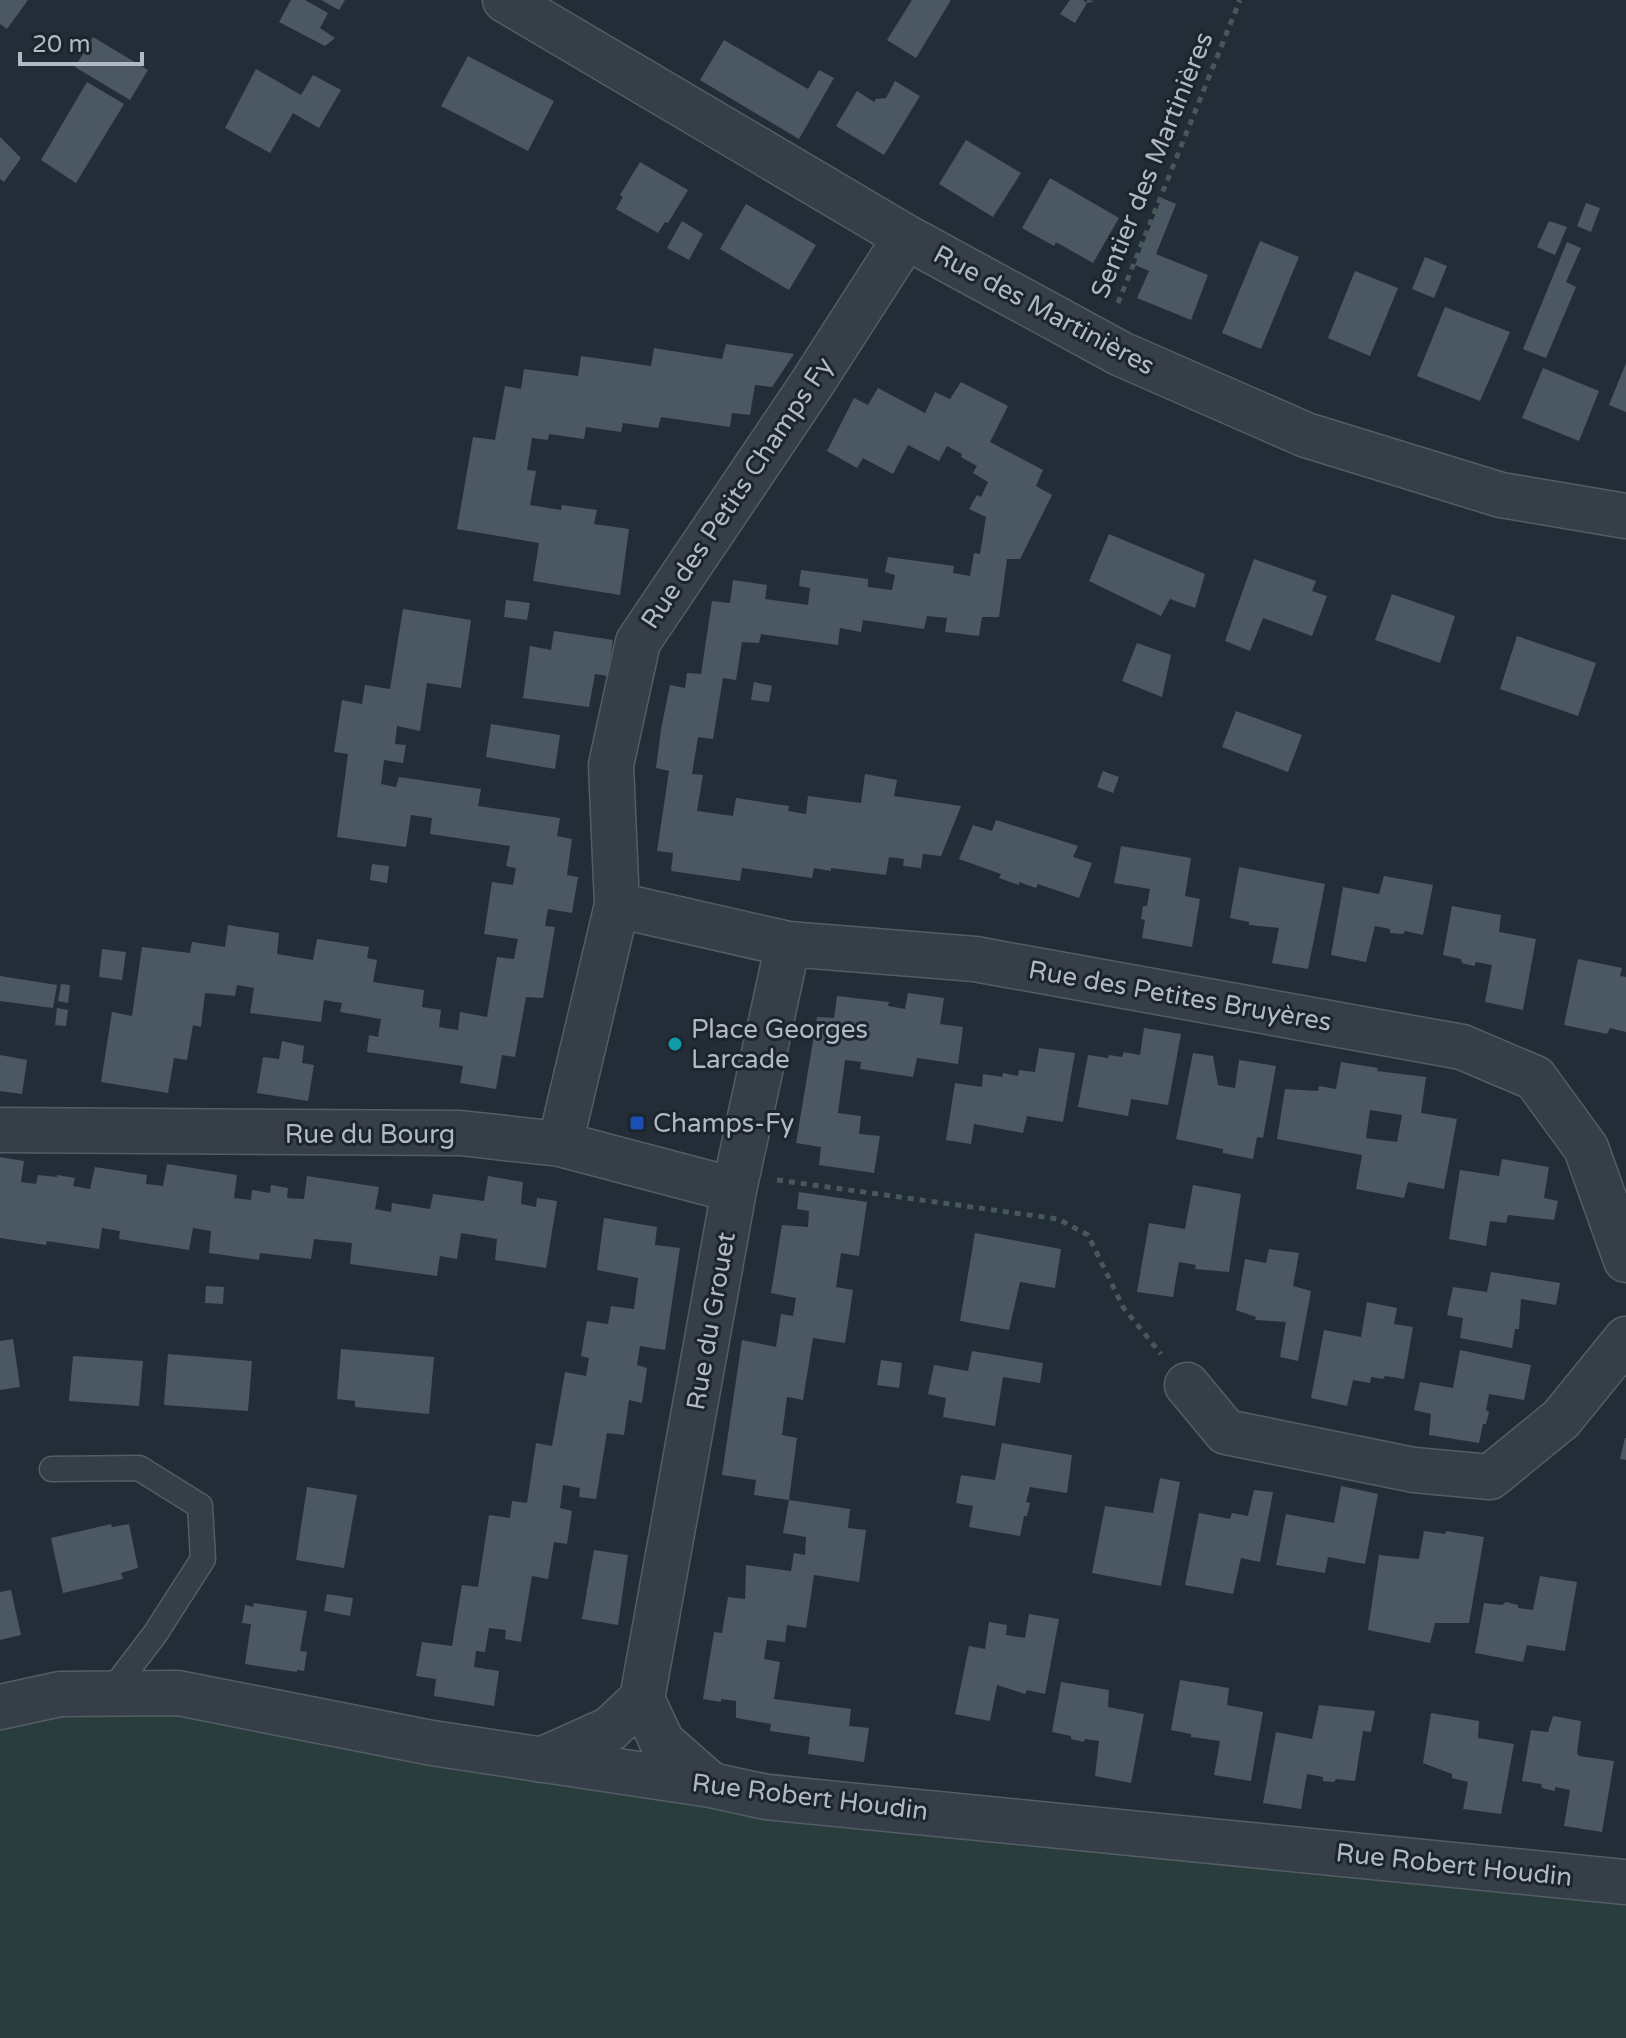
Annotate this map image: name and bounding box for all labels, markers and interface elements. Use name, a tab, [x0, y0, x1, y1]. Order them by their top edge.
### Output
scale bar	[20, 16, 142, 66]
street label: Sentier des Martinières	[1084, 27, 1220, 303]
text: 20 m	[32, 30, 90, 59]
street label: Rue des Martinières	[928, 239, 1160, 381]
street label: Rue des Petits Champs Fy	[634, 351, 840, 635]
street label: Rue des Petites Bruyères	[1026, 954, 1334, 1038]
place label: Place Georges Larcade	[691, 1014, 868, 1075]
marker: Place Georges Larcade	[666, 1035, 684, 1053]
place label: Champs-Fy	[653, 1108, 794, 1139]
marker: Champs-Fy	[628, 1114, 646, 1132]
street label: Rue du Bourg	[285, 1119, 455, 1150]
street label: Rue du Grouet	[680, 1229, 742, 1413]
street label: Rue Robert Houdin	[690, 1767, 930, 1827]
street label: Rue Robert Houdin	[1334, 1837, 1574, 1893]

